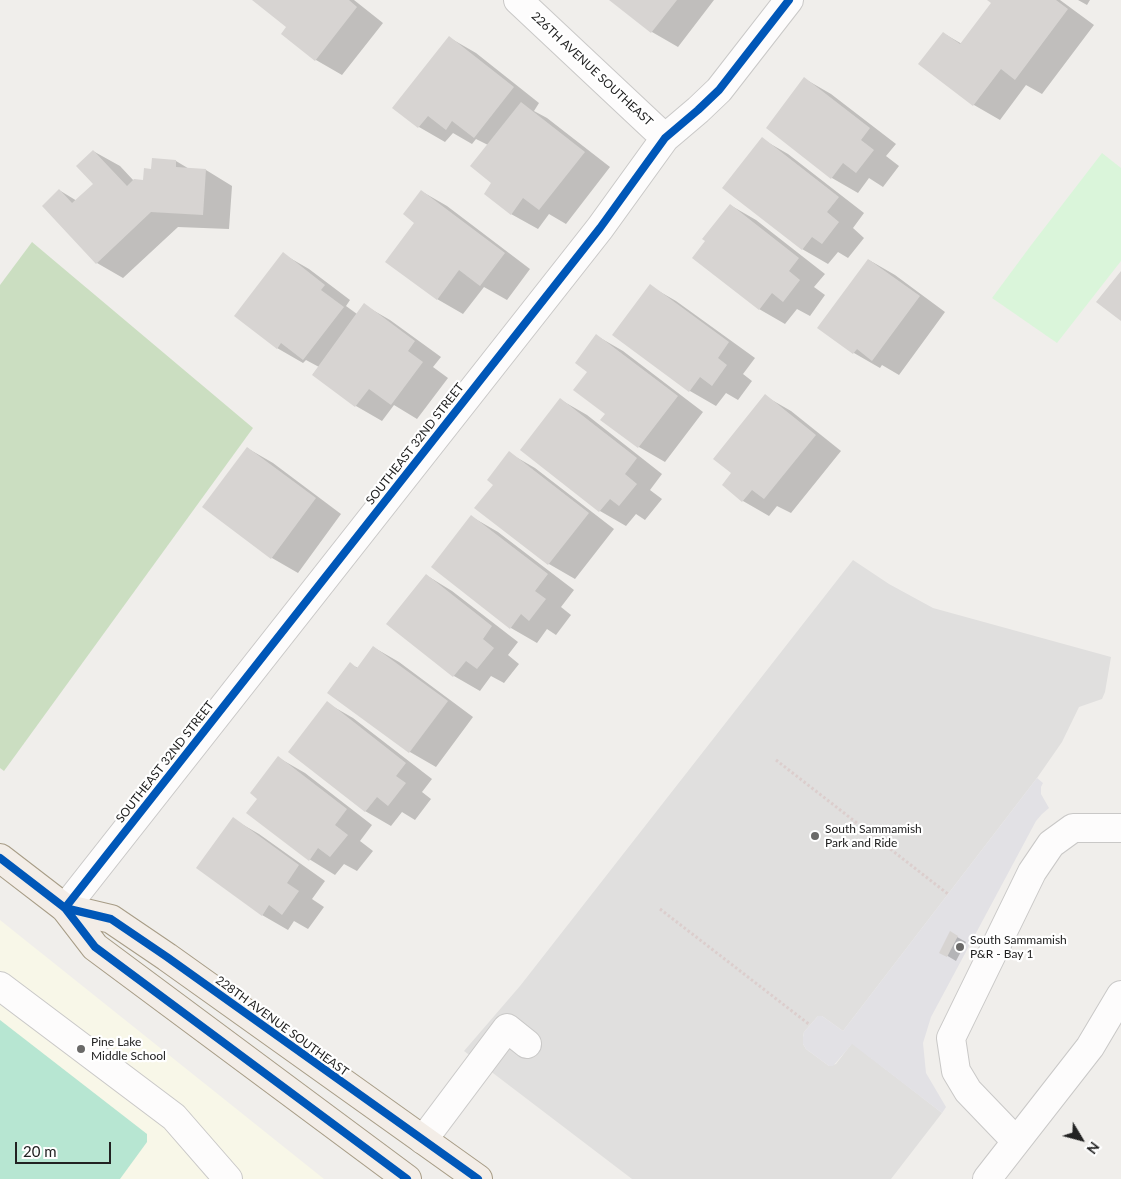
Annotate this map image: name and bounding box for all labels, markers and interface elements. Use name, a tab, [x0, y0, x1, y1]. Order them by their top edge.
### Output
street label: 226TH AVENUE SOUTHEAST	[528, 9, 656, 129]
street label: SOUTHEAST 32ND STREET	[363, 380, 467, 508]
street label: SOUTHEAST 32ND STREET	[113, 698, 217, 826]
place label: South Sammamish Park and Ride	[825, 822, 922, 850]
marker: South Sammamish Park and Ride	[809, 830, 821, 842]
place label: South Sammamish P&R - Bay 1	[970, 933, 1067, 961]
marker: South Sammamish P&R - Bay 1	[954, 941, 966, 953]
street label: 228TH AVENUE SOUTHEAST	[213, 973, 351, 1079]
place label: Pine Lake Middle School	[91, 1035, 166, 1063]
marker: Pine Lake Middle School	[75, 1043, 87, 1055]
north arrow	[1056, 1114, 1106, 1164]
scale bar	[18, 1132, 114, 1164]
text: N	[1083, 1139, 1103, 1158]
text: 20 m	[23, 1142, 57, 1160]

